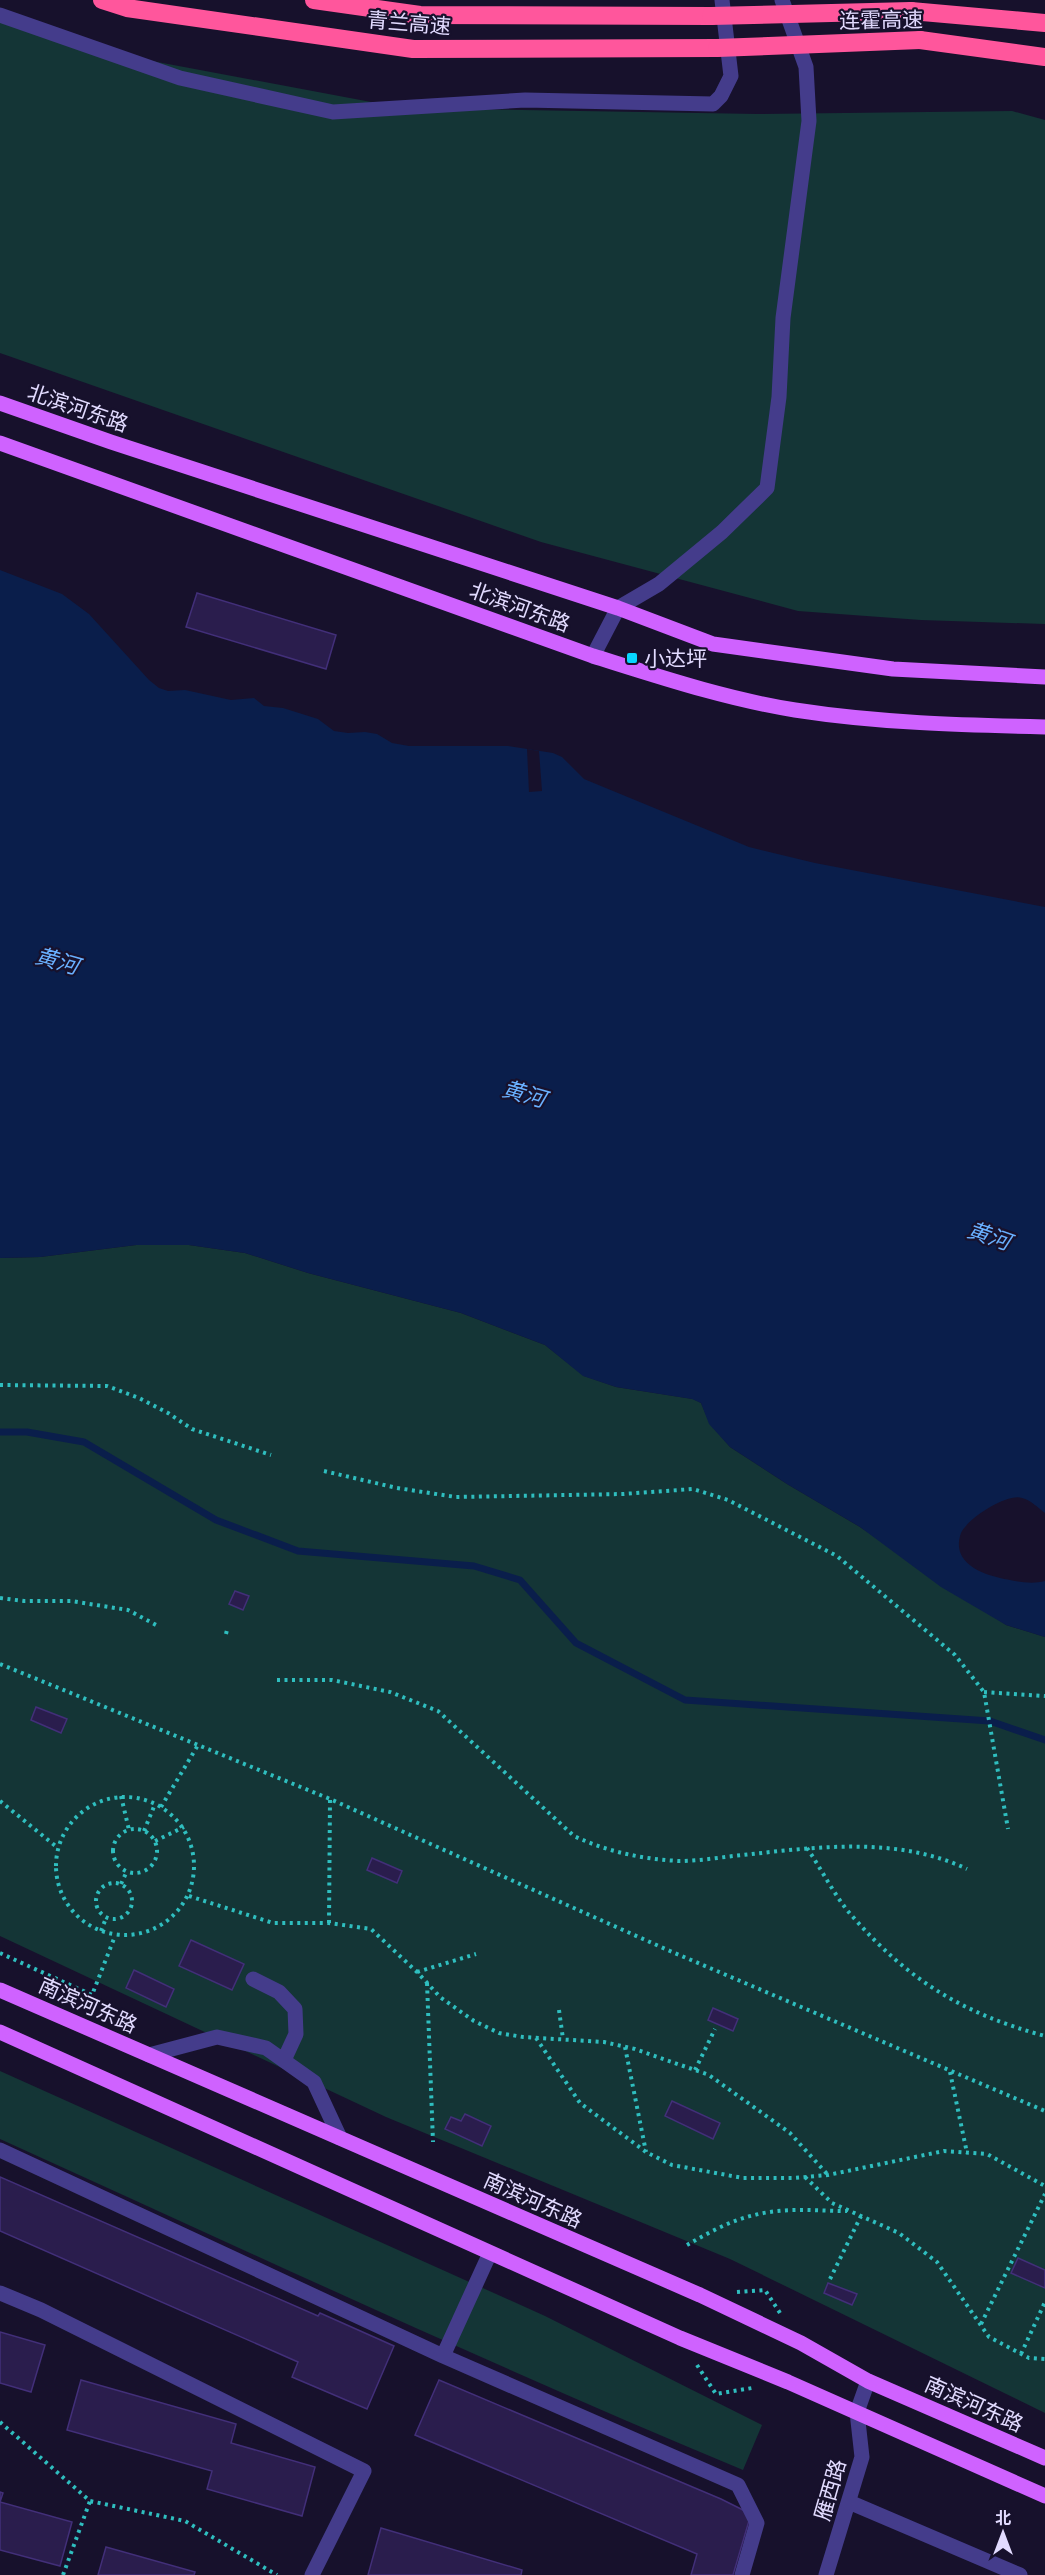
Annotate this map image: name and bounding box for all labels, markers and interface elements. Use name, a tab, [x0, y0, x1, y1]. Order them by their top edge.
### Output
street label: 青兰高速	[366, 7, 452, 39]
street label: 连霍高速	[839, 7, 923, 33]
street label: 北滨河东路	[24, 379, 132, 437]
street label: 北滨河东路	[466, 577, 574, 637]
place label: 小达坪	[644, 646, 707, 671]
marker: 小达坪	[625, 651, 639, 665]
water label: 黄河	[32, 942, 86, 981]
water label: 黄河	[499, 1075, 553, 1114]
water label: 黄河	[964, 1216, 1018, 1257]
street label: 南滨河东路	[35, 1972, 141, 2038]
street label: 南滨河东路	[480, 2167, 586, 2233]
street label: 南滨河东路	[921, 2371, 1027, 2437]
street label: 雁西路	[809, 2456, 851, 2524]
north arrow	[973, 2503, 1033, 2563]
text: 北	[995, 2509, 1011, 2528]

